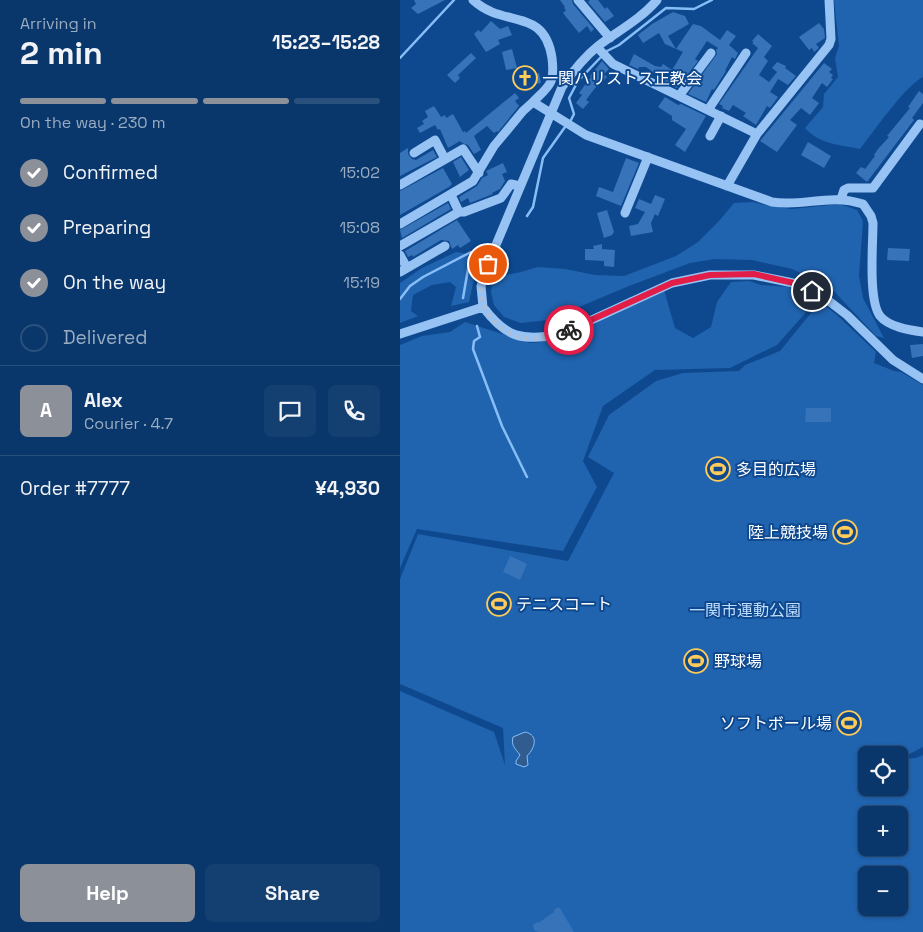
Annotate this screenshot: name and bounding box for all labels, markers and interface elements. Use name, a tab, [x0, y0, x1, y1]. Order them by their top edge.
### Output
text: Arriving in	[20, 13, 97, 34]
text: 15:23–15:28	[272, 30, 380, 55]
text: 2 min	[20, 33, 103, 73]
church icon: 一関ハリストス正教会	[512, 65, 538, 91]
place label: 一関ハリストス正教会	[542, 68, 702, 89]
text: On the way · 230 m	[20, 112, 165, 133]
icon: check	[20, 159, 48, 187]
text: Confirmed	[63, 160, 158, 185]
text: 15:02	[340, 162, 380, 183]
icon: check	[20, 214, 48, 242]
text: Preparing	[63, 215, 151, 240]
text: 15:08	[339, 217, 380, 238]
pin	[467, 243, 509, 285]
icon: bag	[474, 250, 502, 278]
icon: check	[20, 269, 48, 297]
text: On the way	[63, 270, 166, 295]
pin	[791, 270, 833, 312]
text: 15:19	[343, 272, 380, 293]
icon: home	[798, 277, 826, 305]
courier	[544, 305, 594, 355]
icon: bike	[555, 316, 583, 344]
text: Delivered	[63, 325, 148, 350]
button: chat	[264, 385, 316, 437]
button: phone	[328, 385, 380, 437]
text: Alex	[84, 388, 123, 413]
text: A	[40, 398, 52, 423]
text: Courier · 4.7	[84, 413, 173, 434]
sports icon: 多目的広場	[705, 456, 731, 482]
place label: 多目的広場	[736, 459, 816, 480]
text: Order #7777	[20, 476, 130, 501]
text: ¥4,930	[315, 476, 380, 501]
sports icon: 陸上競技場	[832, 519, 858, 545]
place label: 陸上競技場	[748, 522, 828, 543]
sports icon: テニスコート	[486, 591, 512, 617]
place label: テニスコート	[516, 594, 612, 615]
park label: 一関市運動公園	[689, 600, 801, 621]
sports icon: 野球場	[683, 648, 709, 674]
place label: 野球場	[714, 651, 762, 672]
sports icon: ソフトボール場	[836, 710, 862, 736]
place label: ソフトボール場	[720, 713, 832, 734]
map controls	[858, 746, 908, 916]
button: locate	[858, 746, 908, 796]
button: +	[858, 806, 908, 856]
button: Help	[20, 864, 195, 922]
button: Share	[205, 864, 380, 922]
button: −	[858, 866, 908, 916]

